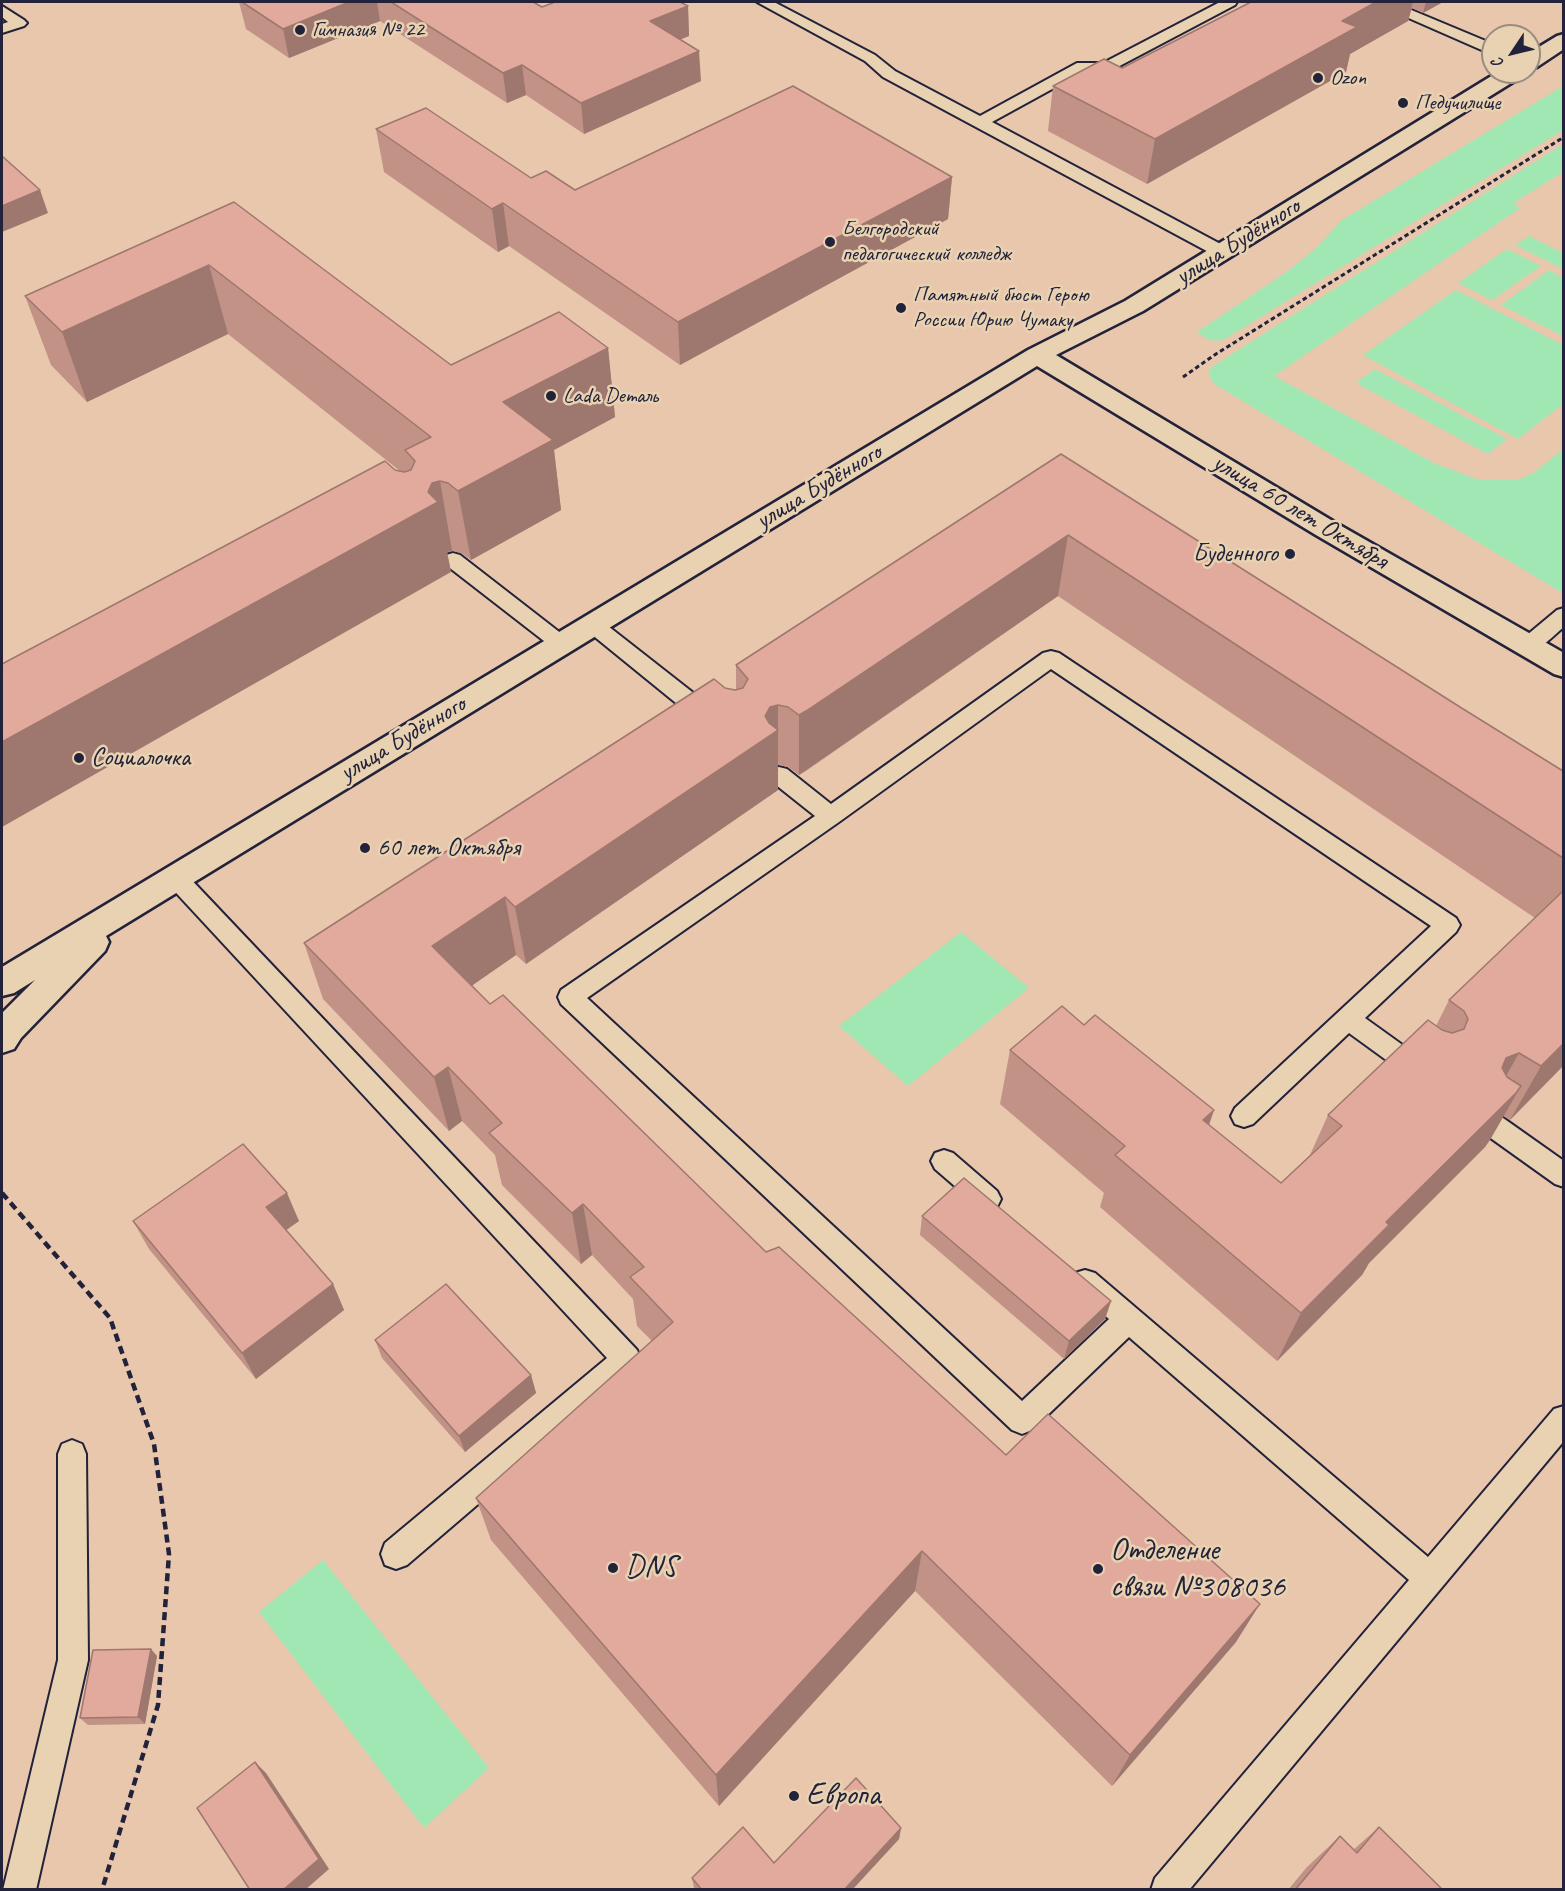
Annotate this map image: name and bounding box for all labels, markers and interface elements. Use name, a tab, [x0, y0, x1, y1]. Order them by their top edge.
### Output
place label: Гимназия № 22	[312, 17, 424, 43]
marker: Гимназия № 22	[293, 23, 307, 37]
north arrow	[1481, 24, 1541, 84]
text: С	[1487, 54, 1508, 72]
place label: Ozon	[1330, 65, 1366, 91]
marker: Ozon	[1311, 71, 1325, 85]
place label: Педучилище	[1415, 90, 1500, 116]
marker: Педучилище	[1396, 96, 1410, 110]
street label: улица Будённого	[1170, 191, 1306, 293]
place label: Белгородский педагогический колледж	[842, 216, 1010, 268]
marker: Белгородский педагогический колледж	[823, 235, 837, 249]
place label: Памятный бюст Герою России Юрию Чумаку	[913, 282, 1089, 334]
marker: Памятный бюст Герою России Юрию Чумаку	[894, 301, 908, 315]
place label: Lada Dеталь	[563, 383, 658, 409]
marker: Lada Dеталь	[544, 389, 558, 403]
street label: улица Будённого	[750, 437, 888, 537]
street label: улица 60 лет Октября	[1207, 447, 1393, 577]
place label: Буденного	[1193, 538, 1278, 570]
marker: Буденного	[1283, 547, 1297, 561]
street label: улица Будённого	[334, 689, 472, 789]
place label: Социалочка	[91, 742, 190, 774]
marker: Социалочка	[72, 751, 86, 765]
place label: 60 лет Октября	[377, 832, 520, 864]
marker: 60 лет Октября	[358, 841, 372, 855]
place label: Отделение связи №308036	[1110, 1532, 1285, 1607]
place label: DNS	[625, 1549, 677, 1587]
marker: DNS	[606, 1561, 620, 1575]
marker: Отделение связи №308036	[1091, 1562, 1105, 1576]
place label: Европа	[806, 1777, 880, 1815]
marker: Европа	[787, 1789, 801, 1803]

